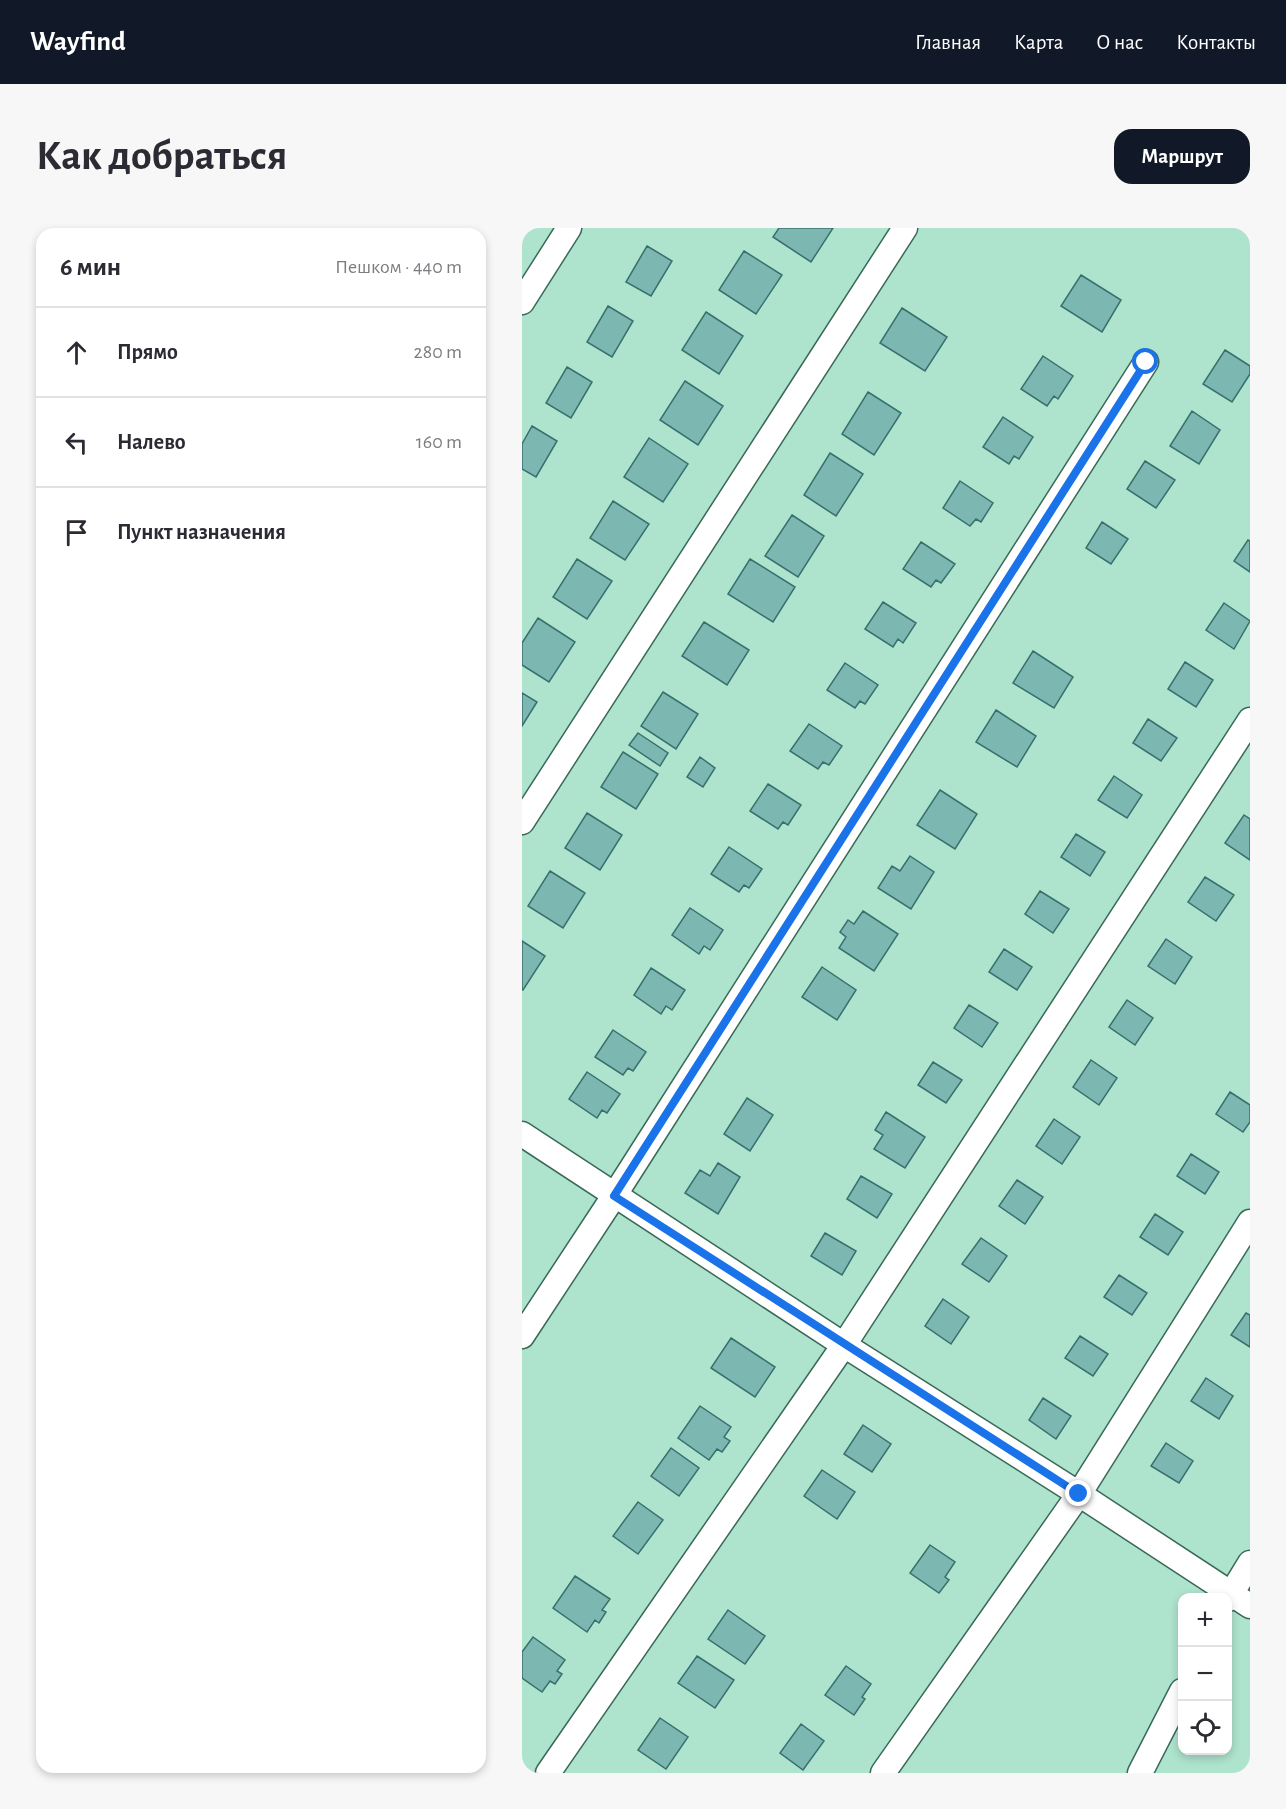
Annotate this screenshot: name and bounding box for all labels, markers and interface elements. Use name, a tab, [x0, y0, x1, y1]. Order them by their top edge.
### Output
text: Wayfind	[30, 28, 126, 56]
text: Главная	[915, 32, 981, 53]
text: Карта	[1014, 32, 1063, 53]
text: О нас	[1096, 32, 1143, 53]
text: Контакты	[1176, 32, 1256, 53]
button: Маршрут	[1114, 129, 1250, 184]
text: Как добраться	[36, 135, 287, 177]
text: 6 мин	[60, 254, 121, 280]
text: Пешком · 440 m	[335, 257, 462, 277]
icon: ahead	[60, 336, 93, 369]
text: Прямо	[117, 341, 178, 363]
text: 280 m	[414, 342, 462, 362]
route start	[1132, 348, 1158, 374]
icon: left	[60, 426, 93, 459]
text: Налево	[117, 431, 186, 453]
text: 160 m	[416, 432, 462, 452]
icon: arrive	[60, 516, 93, 549]
text: Пункт назначения	[117, 521, 286, 543]
route end	[1065, 1480, 1091, 1506]
map controls	[1178, 1593, 1232, 1755]
button: +	[1178, 1593, 1232, 1647]
button: −	[1178, 1647, 1232, 1701]
button: locate	[1178, 1701, 1232, 1755]

